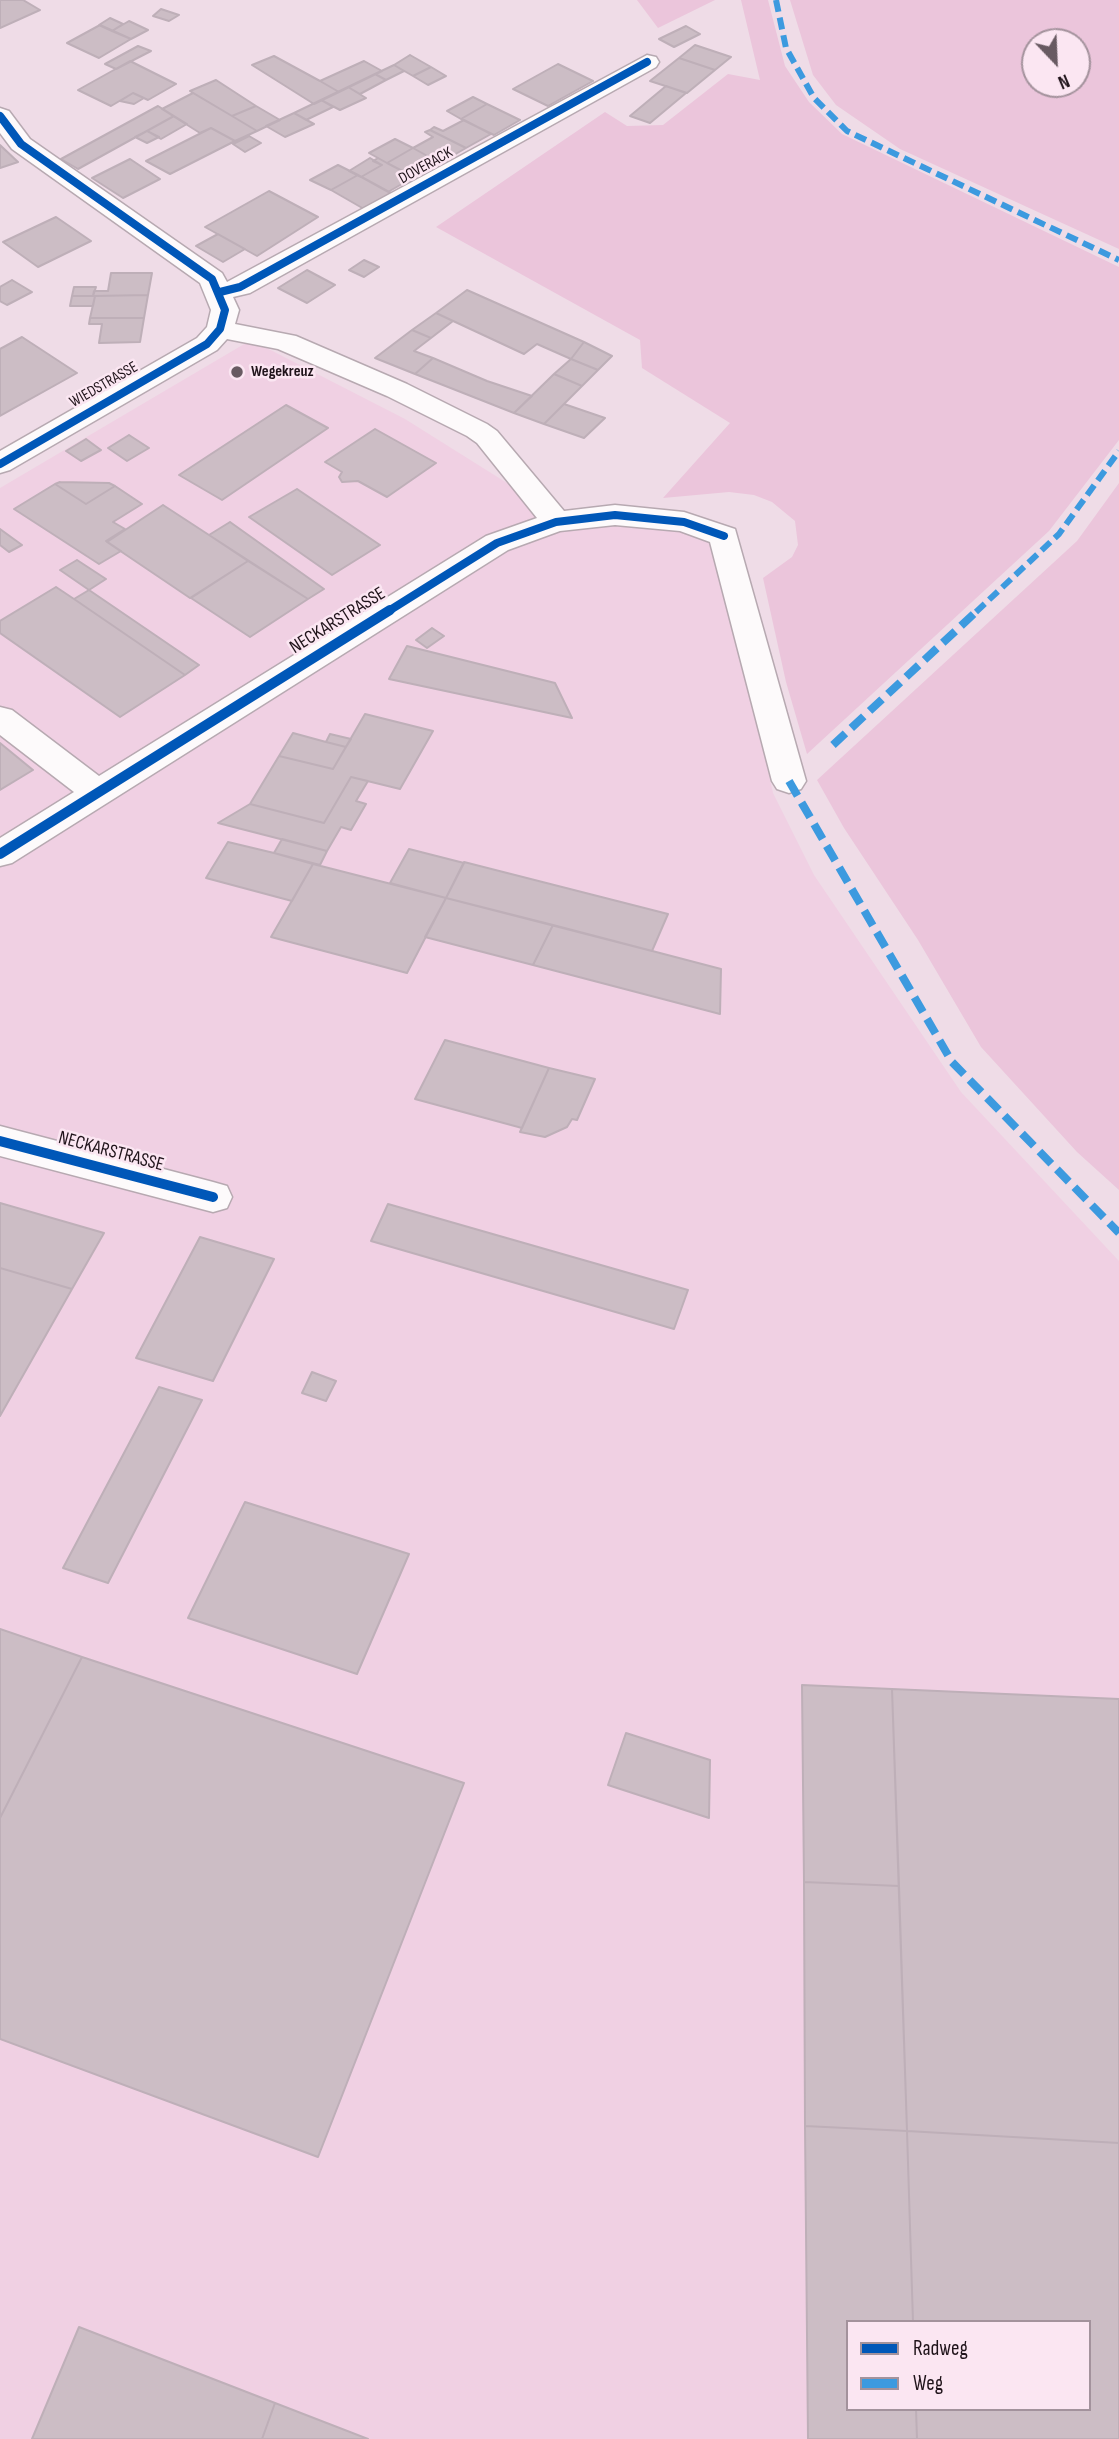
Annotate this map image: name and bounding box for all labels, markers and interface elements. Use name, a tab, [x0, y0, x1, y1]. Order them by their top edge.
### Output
north arrow	[1021, 28, 1091, 98]
text: N	[1054, 68, 1073, 94]
street label: DOVERACK	[396, 143, 456, 189]
street label: WIEDSTRASSE	[67, 358, 141, 412]
place label: Wegekreuz	[251, 362, 314, 382]
marker: Wegekreuz	[229, 364, 245, 380]
street label: NECKARSTRASSE	[286, 583, 390, 659]
street label: NECKARSTRASSE	[56, 1127, 166, 1177]
legend	[846, 2320, 1091, 2411]
text: Radweg	[913, 2336, 968, 2361]
text: Weg	[913, 2371, 943, 2396]

